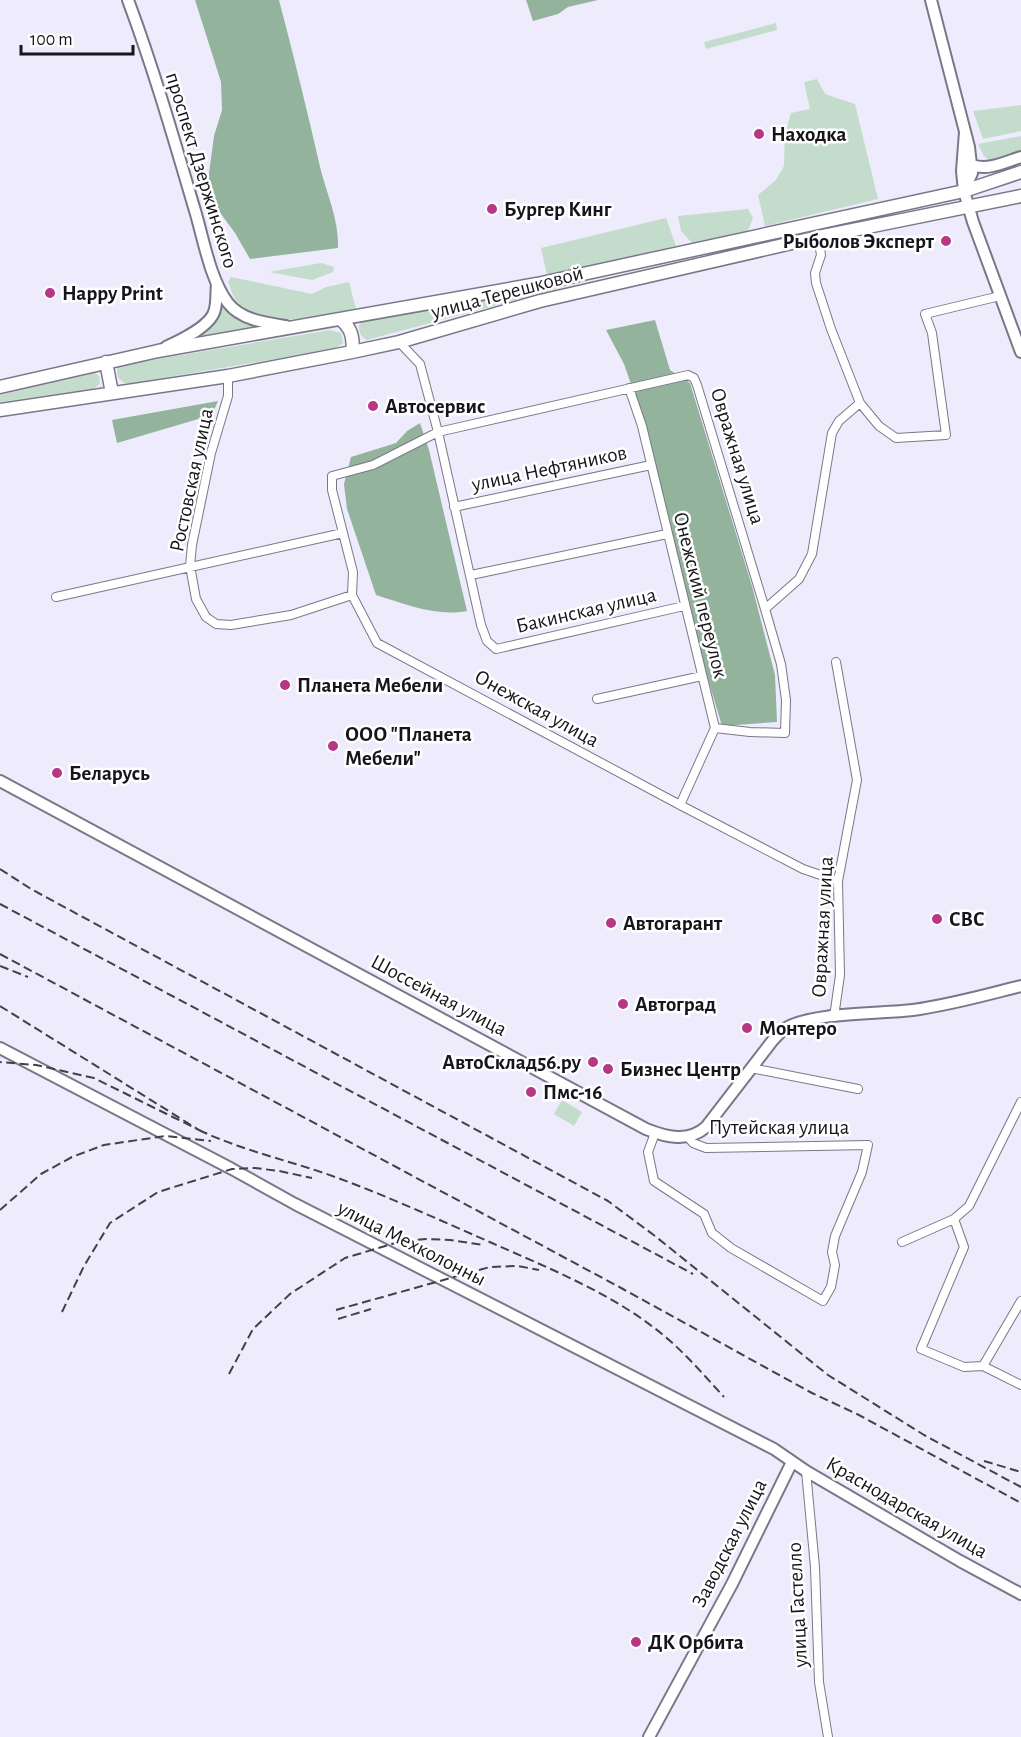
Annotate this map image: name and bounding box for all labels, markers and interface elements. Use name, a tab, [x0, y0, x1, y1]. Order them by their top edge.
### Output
scale bar	[21, 18, 134, 56]
text: 100 m	[30, 31, 73, 49]
street label: проспект Дзержинского	[162, 70, 241, 271]
place label: Находка	[771, 124, 846, 145]
marker: Находка	[752, 127, 766, 141]
place label: Бургер Кинг	[504, 199, 612, 220]
marker: Бургер Кинг	[485, 202, 499, 216]
place label: Рыболов Эксперт	[782, 231, 935, 252]
marker: Рыболов Эксперт	[939, 234, 953, 248]
street label: улица Терешковой	[428, 262, 586, 323]
place label: Happy Print	[62, 283, 163, 304]
marker: Happy Print	[43, 286, 57, 300]
street label: Овражная улица	[707, 385, 768, 527]
place label: Автосервис	[385, 396, 485, 417]
marker: Автосервис	[366, 399, 380, 413]
street label: Ростовская улица	[166, 406, 217, 554]
street label: улица Нефтяников	[469, 442, 629, 495]
street label: Онежский переулок	[670, 510, 731, 681]
street label: Бакинская улица	[514, 584, 659, 637]
street label: Онежская улица	[471, 666, 603, 751]
place label: Планета Мебели	[297, 675, 443, 696]
marker: Планета Мебели	[278, 678, 292, 692]
place label: ООО "Планета Мебели"	[345, 724, 472, 769]
marker: ООО "Планета Мебели"	[326, 739, 340, 753]
place label: Беларусь	[69, 763, 150, 784]
marker: Беларусь	[50, 766, 64, 780]
street label: Овражная улица	[808, 855, 837, 998]
place label: СВС	[949, 909, 985, 930]
marker: СВС	[930, 912, 944, 926]
place label: Автогарант	[623, 913, 723, 934]
marker: Автогарант	[604, 916, 618, 930]
street label: Шоссейная улица	[367, 951, 511, 1040]
place label: Автоград	[635, 994, 716, 1015]
marker: Автоград	[616, 997, 630, 1011]
place label: Монтеро	[759, 1018, 837, 1039]
marker: Монтеро	[740, 1021, 754, 1035]
place label: АвтоСклад56.ру	[442, 1052, 582, 1073]
marker: АвтоСклад56.ру	[586, 1055, 600, 1069]
place label: Бизнес Центр	[620, 1059, 741, 1080]
marker: Бизнес Центр	[601, 1062, 615, 1076]
place label: Пмс-16	[543, 1082, 602, 1103]
marker: Пмс-16	[524, 1085, 538, 1099]
street label: Путейская улица	[709, 1117, 850, 1138]
street label: улица Мехколонны	[333, 1197, 489, 1290]
street label: Краснодарская улица	[822, 1453, 991, 1562]
street label: Заводская улица	[688, 1475, 771, 1611]
street label: улица Гастелло	[784, 1542, 811, 1669]
place label: ДК Орбита	[648, 1632, 744, 1653]
marker: ДК Орбита	[629, 1635, 643, 1649]

